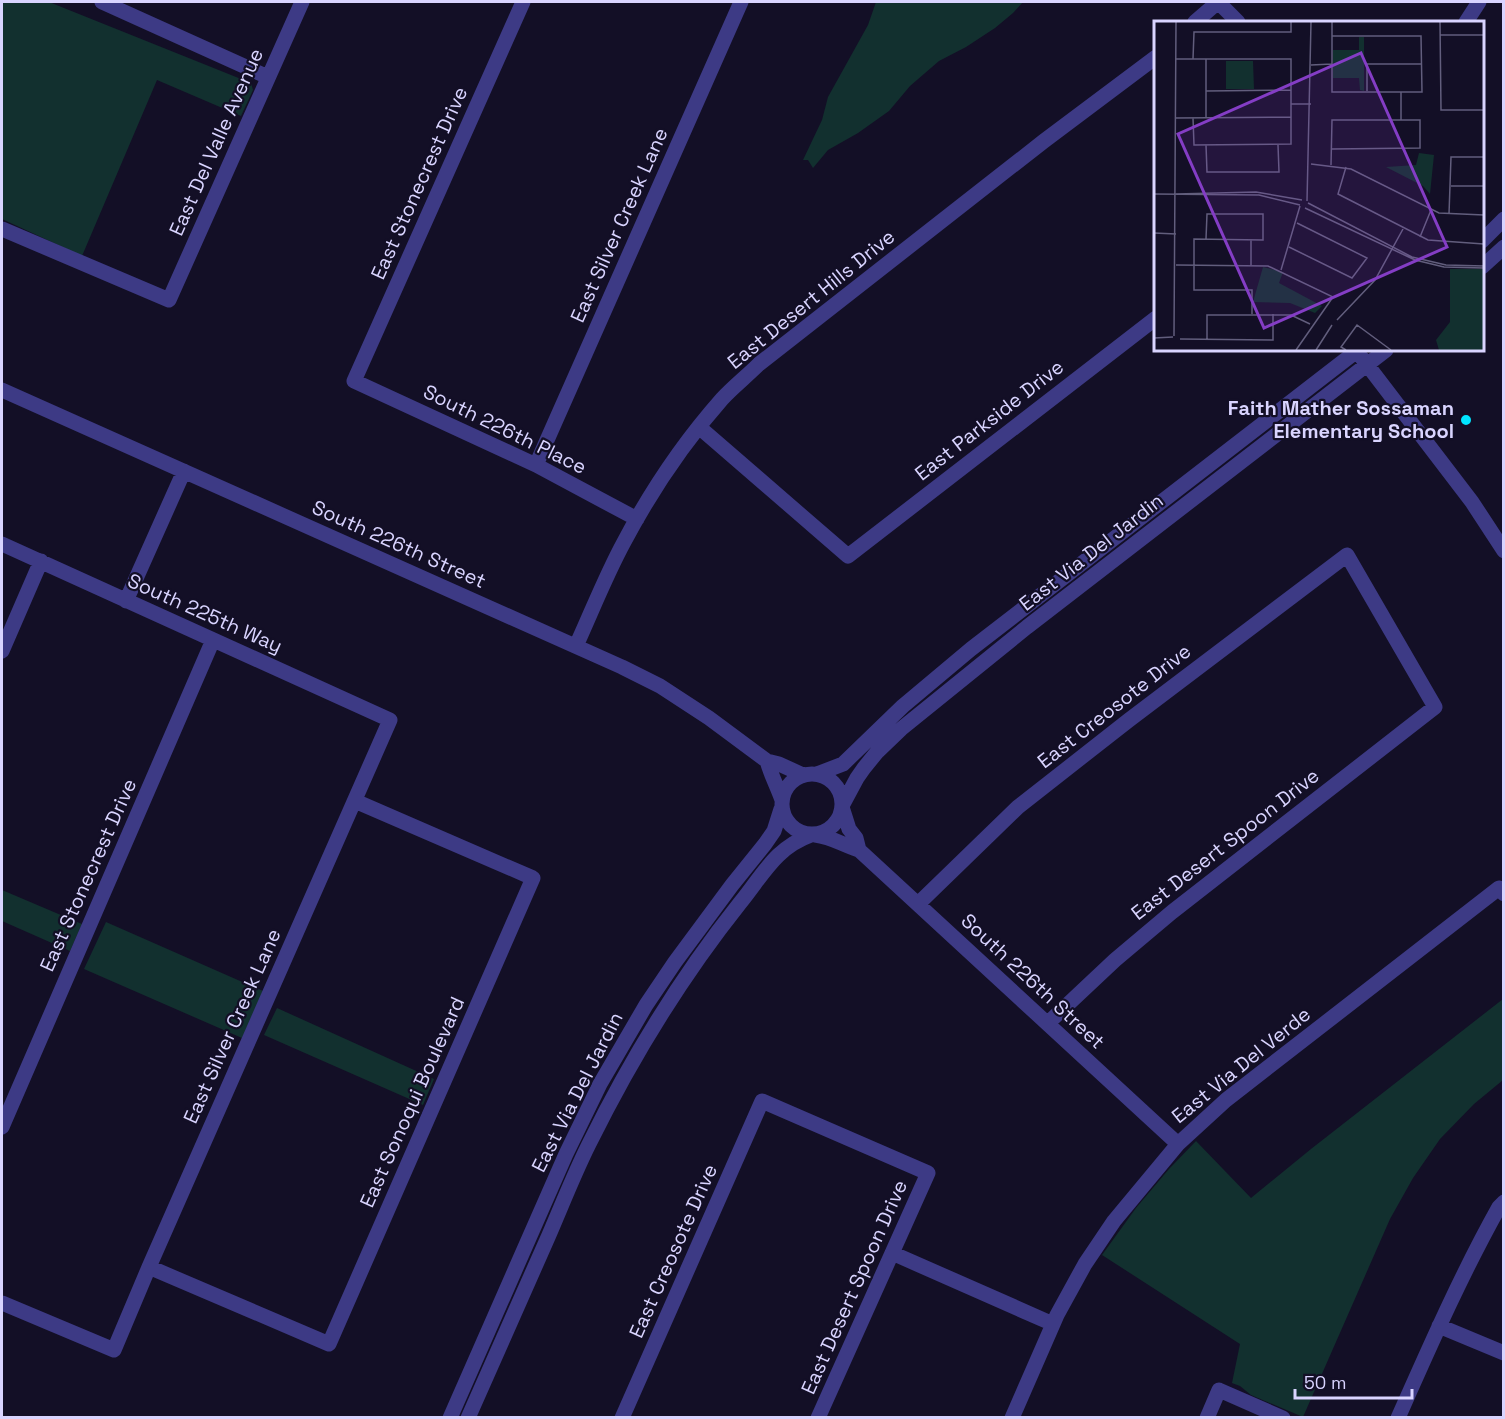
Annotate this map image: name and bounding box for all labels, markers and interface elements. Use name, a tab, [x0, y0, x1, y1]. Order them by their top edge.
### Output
inset map	[1154, 21, 1484, 351]
street label: East Del Valle Avenue	[163, 44, 269, 240]
street label: East Stonecrest Drive	[365, 83, 473, 283]
street label: East Silver Creek Lane	[564, 124, 674, 326]
street label: East Desert Hills Drive	[722, 223, 900, 375]
street label: East Parkside Drive	[909, 354, 1069, 486]
street label: South 226th Place	[419, 378, 591, 480]
place label: Faith Mather Sossaman Elementary School	[1228, 395, 1454, 444]
marker: Faith Mather Sossaman Elementary School	[1459, 413, 1473, 427]
street label: East Via Del Jardin	[1014, 488, 1168, 616]
street label: South 226th Street	[308, 494, 490, 594]
street label: South 225th Way	[124, 567, 286, 659]
street label: East Creosote Drive	[1032, 638, 1196, 774]
street label: East Desert Spoon Drive	[1126, 762, 1324, 926]
street label: East Stonecrest Drive	[34, 775, 142, 975]
street label: South 226th Street	[956, 908, 1110, 1054]
street label: East Silver Creek Lane	[177, 925, 287, 1127]
street label: East Sonoqui Boulevard	[354, 993, 470, 1211]
street label: East Via Del Verde	[1166, 1001, 1316, 1129]
street label: East Via Del Jardin	[525, 1008, 629, 1176]
street label: East Creosote Drive	[623, 1160, 723, 1342]
street label: East Desert Spoon Drive	[795, 1176, 913, 1398]
scale bar	[1295, 1362, 1412, 1400]
text: 50 m	[1304, 1371, 1346, 1394]

